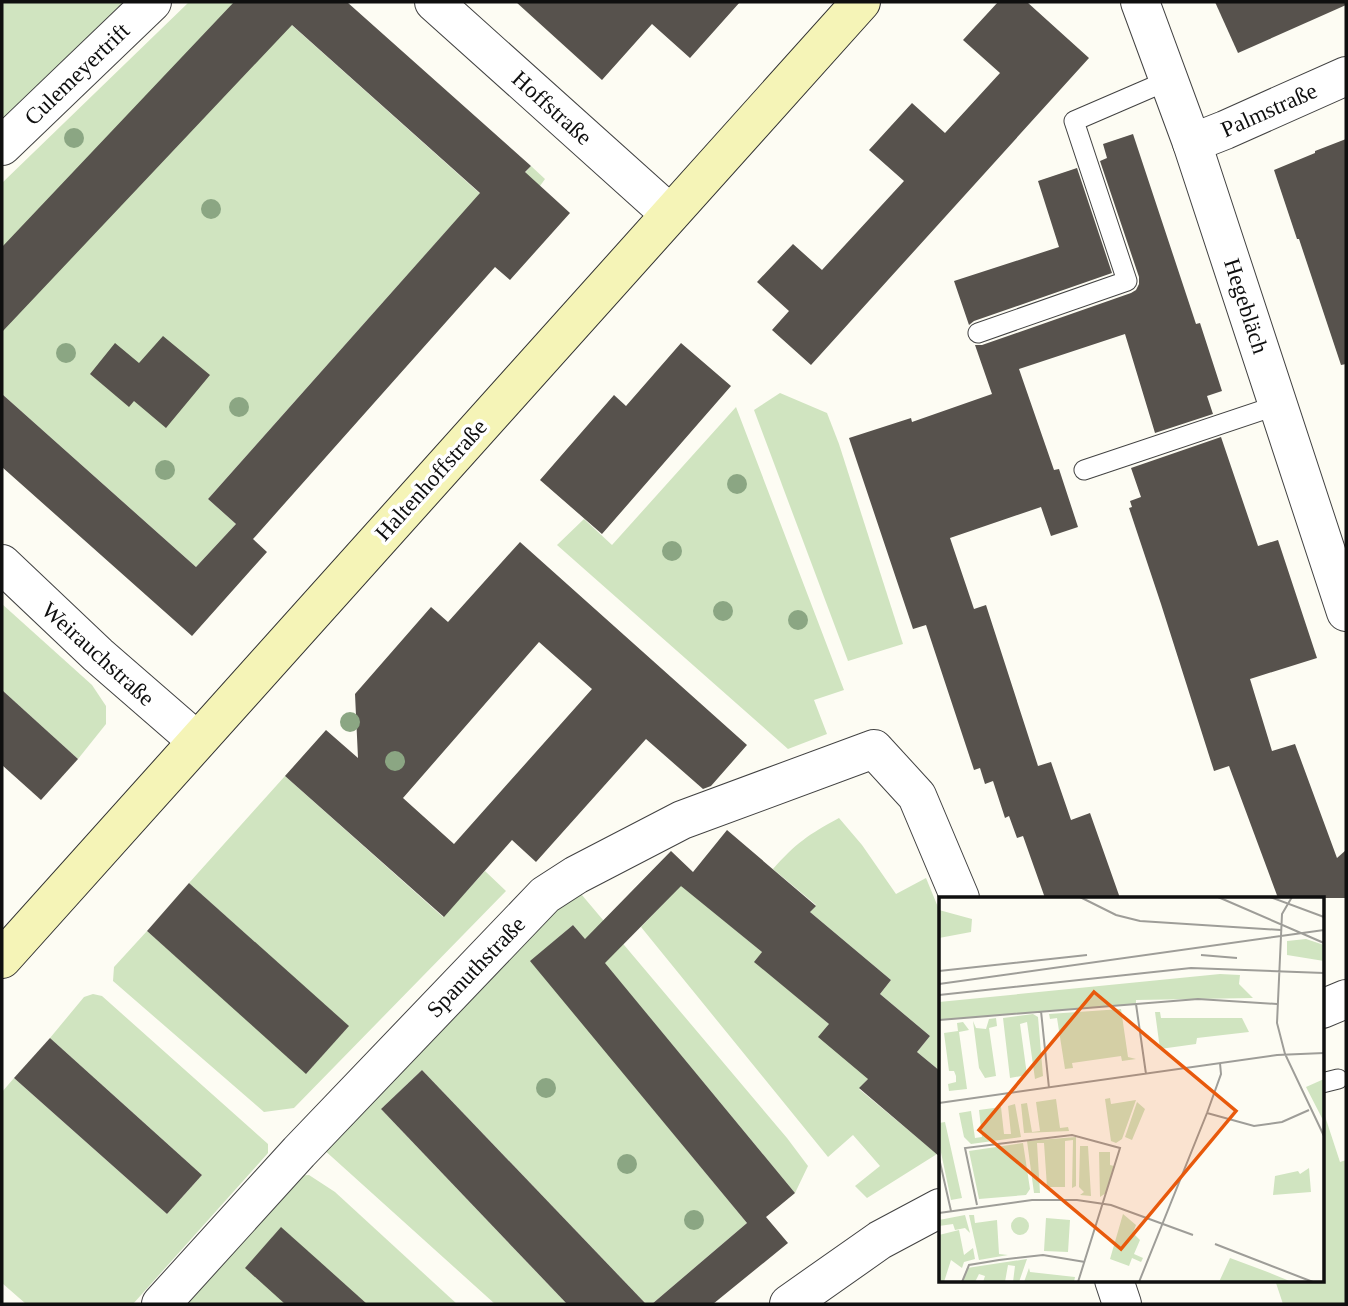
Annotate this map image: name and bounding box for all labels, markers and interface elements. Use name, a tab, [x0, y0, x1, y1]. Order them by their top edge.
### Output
street label: Culemeyertrift	[20, 18, 135, 130]
street label: Hoffstraße	[507, 66, 597, 150]
street label: Palmstraße	[1217, 78, 1321, 142]
street label: Hegebläch	[1219, 255, 1273, 357]
street label: Haltenhoffstraße	[370, 414, 492, 546]
street label: Weirauchstraße	[37, 597, 159, 711]
inset map	[939, 897, 1324, 1282]
street label: Spanuthstraße	[422, 911, 530, 1023]

